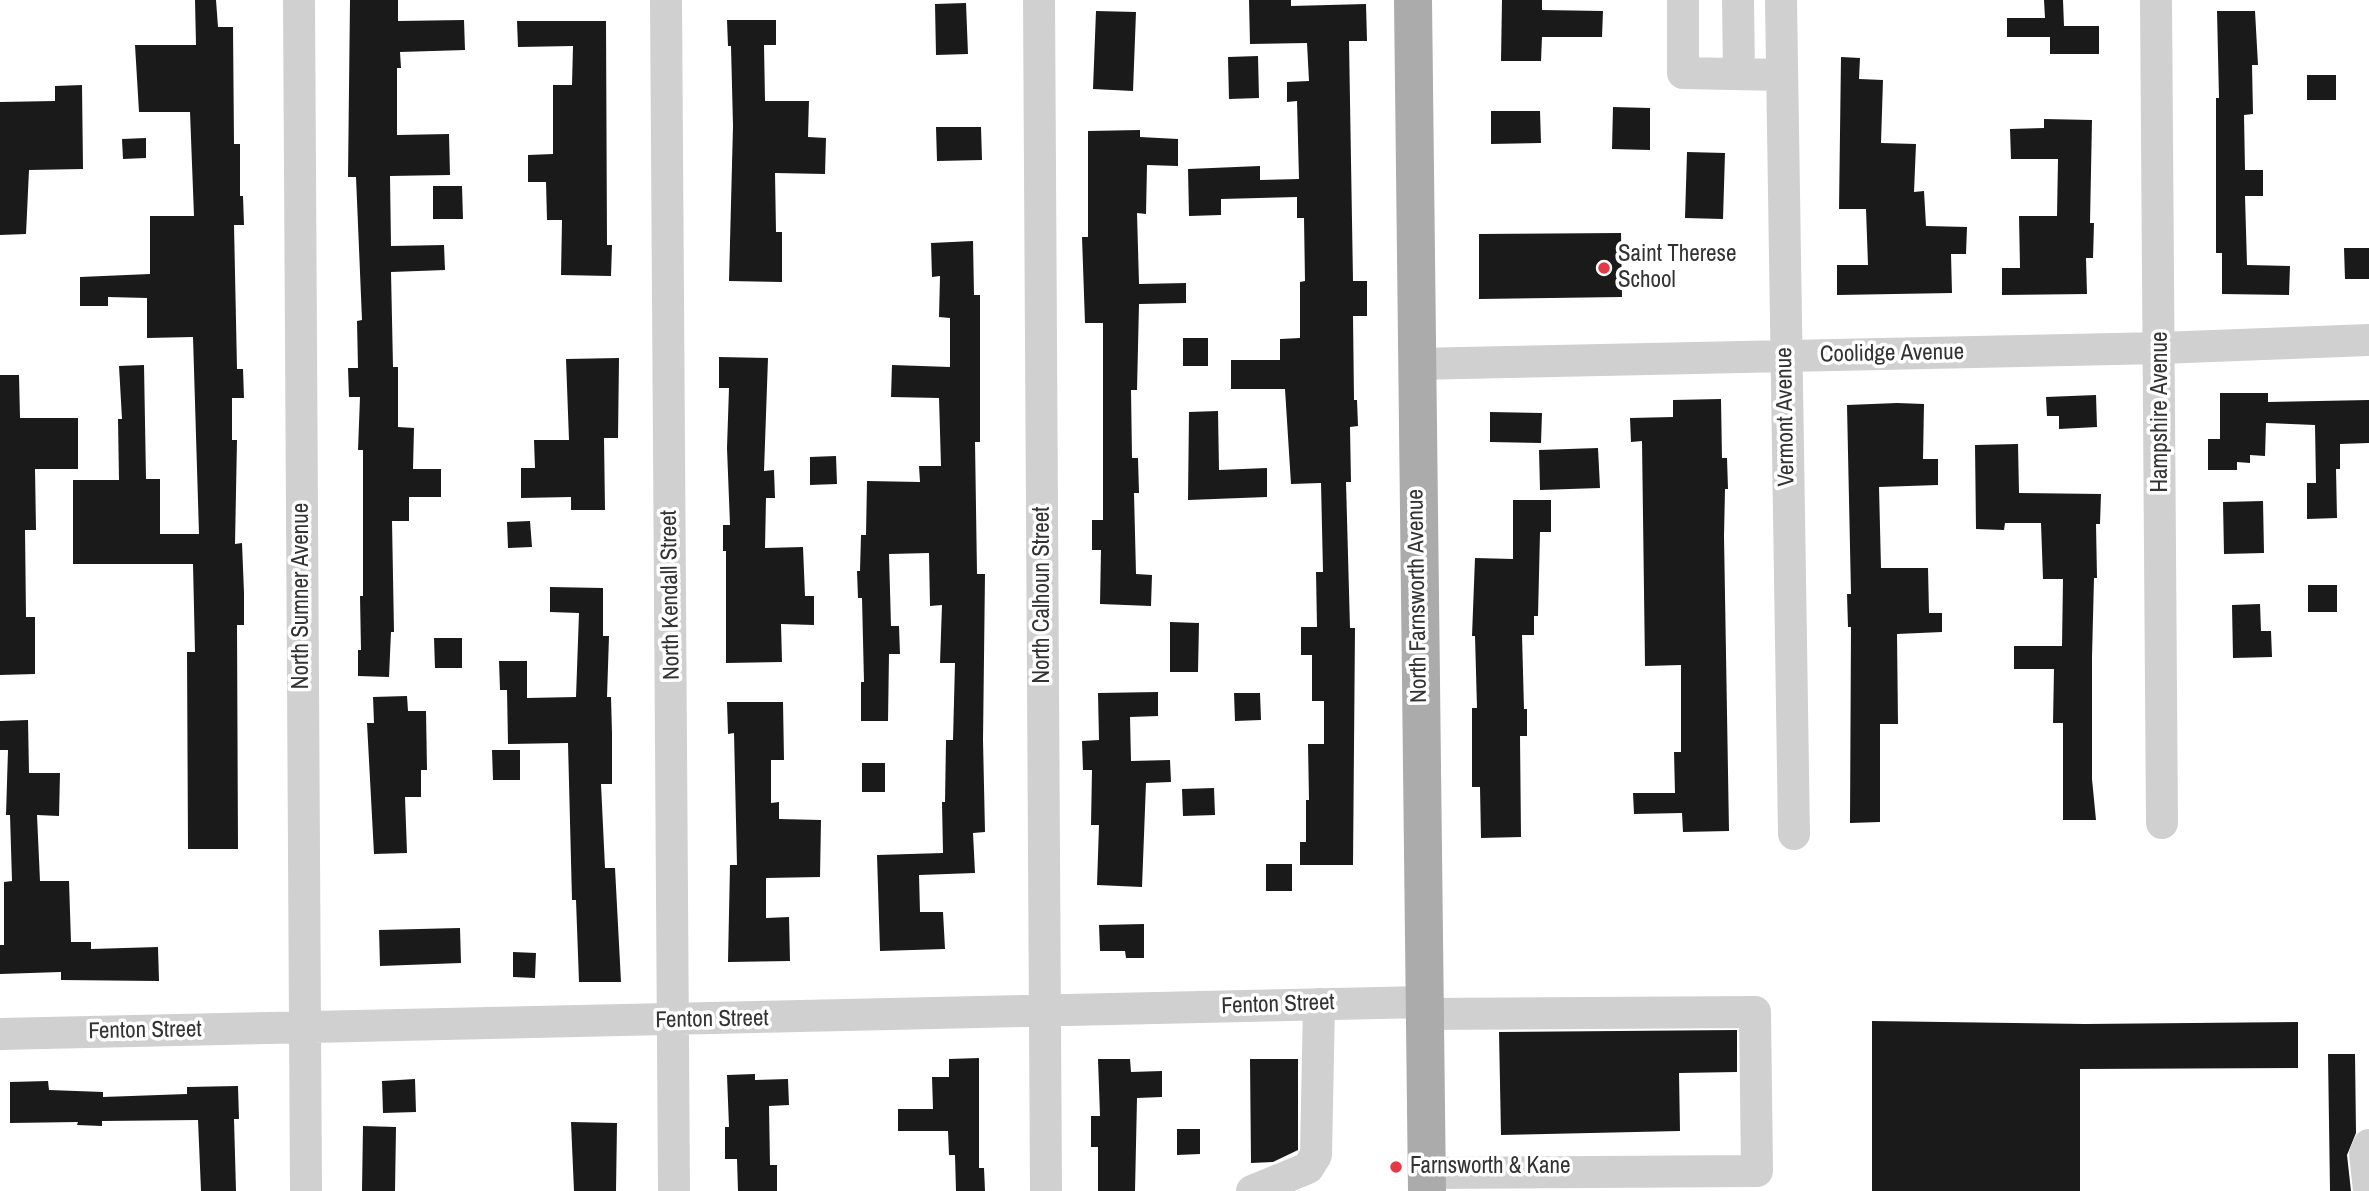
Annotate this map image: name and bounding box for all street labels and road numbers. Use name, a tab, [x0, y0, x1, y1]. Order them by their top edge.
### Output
street label: Hampshire Avenue	[2147, 331, 2175, 493]
street label: Coolidge Avenue	[1820, 339, 1964, 369]
street label: Vermont Avenue	[1771, 347, 1801, 487]
street label: North Farnsworth Avenue	[1402, 489, 1434, 703]
street label: North Sumner Avenue	[288, 503, 316, 689]
street label: North Calhoun Street	[1029, 506, 1057, 684]
street label: North Kendall Street	[656, 510, 686, 680]
street label: Fenton Street	[1221, 989, 1335, 1021]
street label: Fenton Street	[655, 1005, 769, 1035]
street label: Fenton Street	[88, 1016, 202, 1046]

